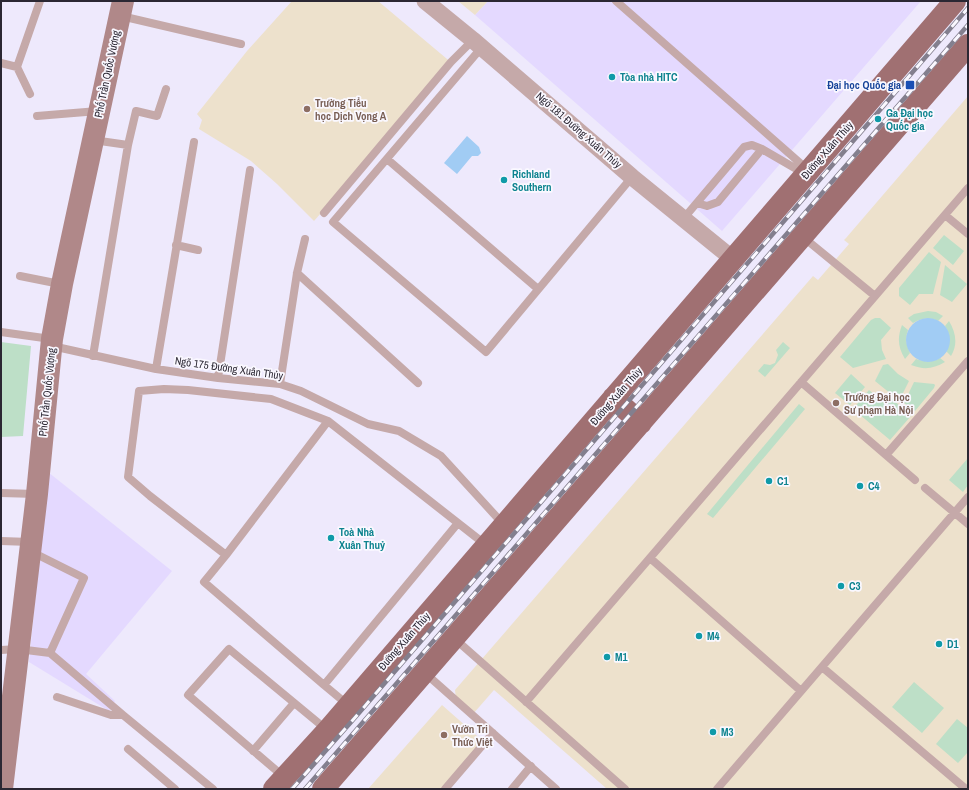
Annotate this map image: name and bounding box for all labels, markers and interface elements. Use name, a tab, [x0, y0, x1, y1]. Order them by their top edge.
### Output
street label: Phố Trần Quốc Vượng	[91, 29, 123, 119]
place label: Tòa nhà HITC	[620, 70, 678, 84]
marker: Tòa nhà HITC	[607, 72, 617, 82]
place label: Đại học Quốc gia	[827, 78, 901, 92]
marker: Đại học Quốc gia	[904, 79, 916, 91]
street label: Ngõ 181 Đường Xuân Thủy	[533, 89, 625, 171]
place label: Trường Tiểu học Dịch Vọng A	[315, 96, 387, 123]
marker: Trường Tiểu học Dịch Vọng A	[302, 104, 312, 114]
place label: Ga Đại học Quốc gia	[886, 106, 933, 133]
marker: Ga Đại học Quốc gia	[873, 114, 883, 124]
street label: Đường Xuân Thủy	[798, 118, 856, 182]
place label: Richland Southern	[512, 167, 552, 194]
marker: Richland Southern	[499, 175, 509, 185]
street label: Phố Trần Quốc Vượng	[35, 347, 59, 437]
street label: Ngõ 175 Đường Xuân Thủy	[174, 353, 285, 383]
street label: Đường Xuân Thủy	[587, 364, 645, 428]
place label: Trường Đại học Sư phạm Hà Nội	[844, 390, 913, 417]
marker: Trường Đại học Sư phạm Hà Nội	[831, 398, 841, 408]
place label: C1	[777, 474, 789, 488]
marker: C1	[764, 476, 774, 486]
place label: C4	[868, 479, 880, 493]
marker: C4	[855, 481, 865, 491]
place label: Toà Nhà Xuân Thuỷ	[339, 525, 385, 552]
marker: Toà Nhà Xuân Thuỷ	[326, 533, 336, 543]
place label: C3	[849, 579, 861, 593]
marker: C3	[836, 581, 846, 591]
street label: Đường Xuân Thủy	[375, 609, 433, 673]
place label: M4	[707, 629, 720, 643]
marker: M4	[694, 631, 704, 641]
place label: D1	[947, 637, 959, 651]
marker: D1	[934, 639, 944, 649]
place label: M1	[615, 650, 628, 664]
marker: M1	[602, 652, 612, 662]
place label: Vườn Tri Thức Việt	[452, 722, 492, 749]
place label: M3	[721, 725, 734, 739]
marker: M3	[708, 727, 718, 737]
marker: Vườn Tri Thức Việt	[439, 730, 449, 740]

